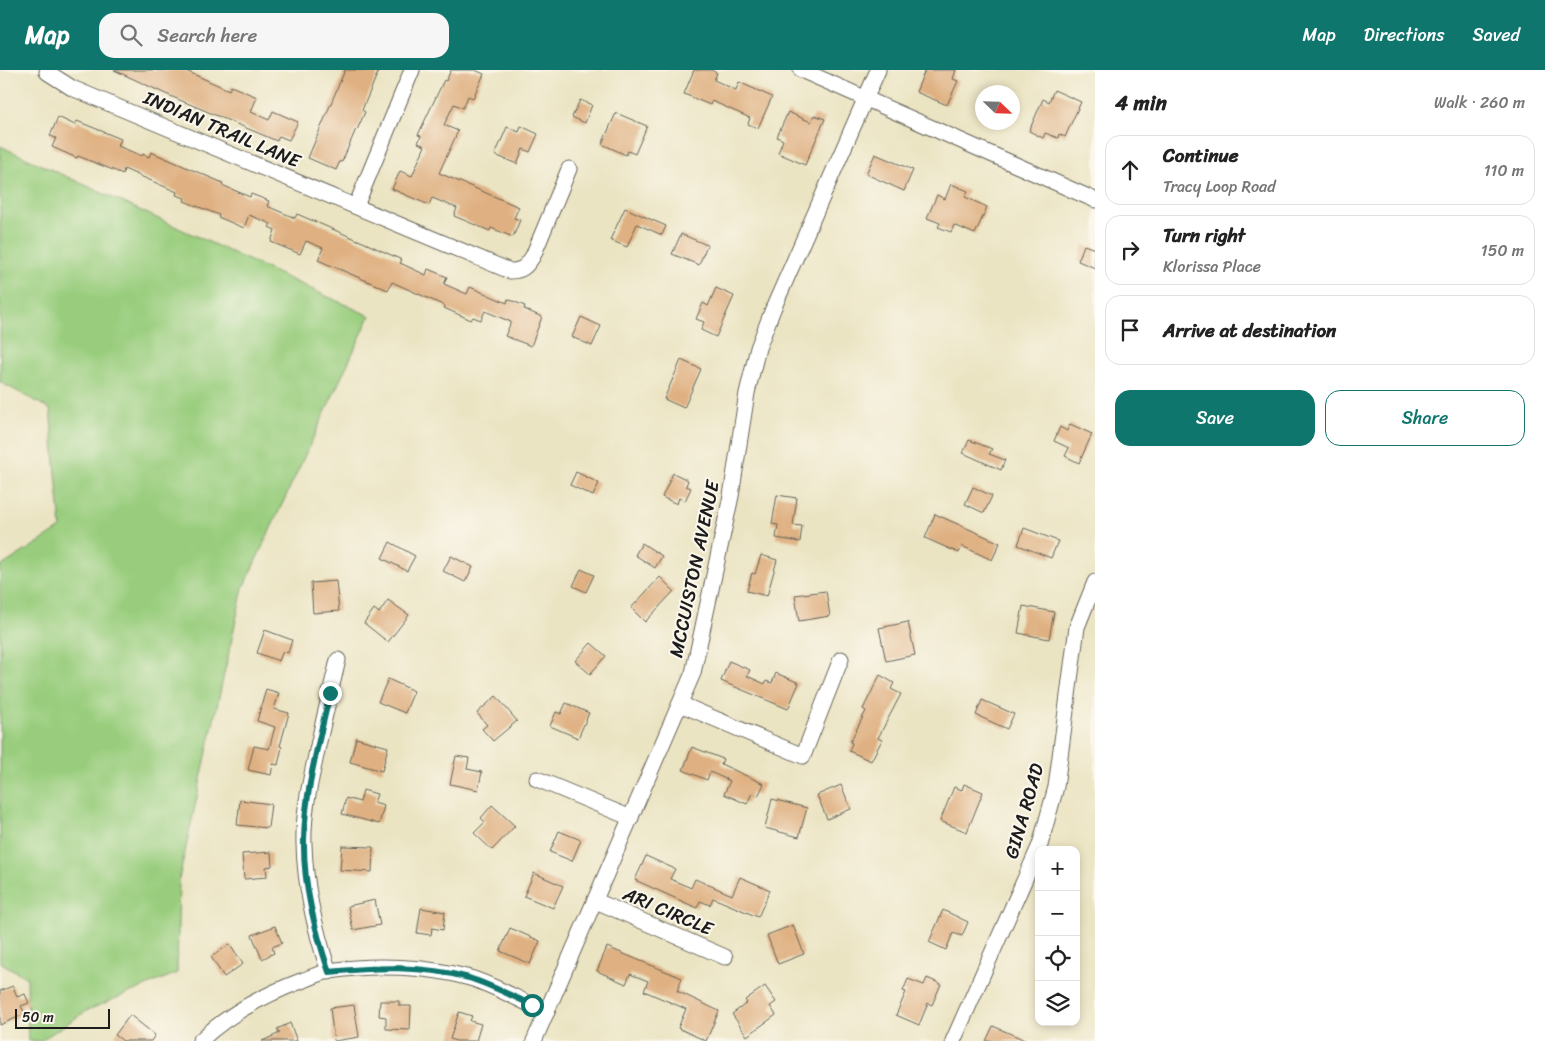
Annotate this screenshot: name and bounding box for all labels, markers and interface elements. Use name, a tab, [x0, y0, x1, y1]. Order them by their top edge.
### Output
search box	[99, 13, 449, 58]
text: Map	[25, 14, 69, 56]
text: Search here	[157, 19, 257, 52]
text: Map	[1303, 19, 1336, 51]
text: Directions	[1364, 19, 1445, 51]
text: Saved	[1473, 19, 1520, 51]
icon: search	[117, 21, 145, 49]
street label: INDIAN TRAIL LANE	[137, 81, 307, 178]
text: 4 min	[1115, 84, 1167, 122]
north arrow	[975, 85, 1020, 130]
text: Walk · 260 m	[1434, 88, 1525, 117]
text: Continue	[1163, 139, 1239, 172]
icon: ahead	[1116, 156, 1144, 184]
text: 110 m	[1484, 156, 1524, 185]
text: Tracy Loop Road	[1163, 172, 1276, 201]
text: Turn right	[1163, 219, 1245, 252]
icon: right	[1116, 236, 1144, 264]
text: 150 m	[1481, 236, 1524, 265]
text: Klorissa Place	[1163, 252, 1261, 281]
text: Arrive at destination	[1163, 314, 1336, 347]
icon: arrive	[1116, 316, 1144, 344]
button: Save	[1115, 390, 1315, 446]
button: Share	[1325, 390, 1525, 446]
street label: MCCUISTON AVENUE	[659, 476, 729, 660]
route end	[319, 682, 342, 705]
street label: GINA ROAD	[995, 759, 1053, 862]
map controls	[1035, 846, 1080, 1026]
button: +	[1035, 846, 1080, 891]
street label: ARI CIRCLE	[617, 877, 720, 945]
button: −	[1035, 891, 1080, 936]
button: locate	[1035, 936, 1080, 981]
button: layers	[1035, 981, 1080, 1026]
route start	[521, 994, 544, 1017]
text: 50 m	[22, 1005, 54, 1030]
scale bar	[15, 1006, 110, 1029]

